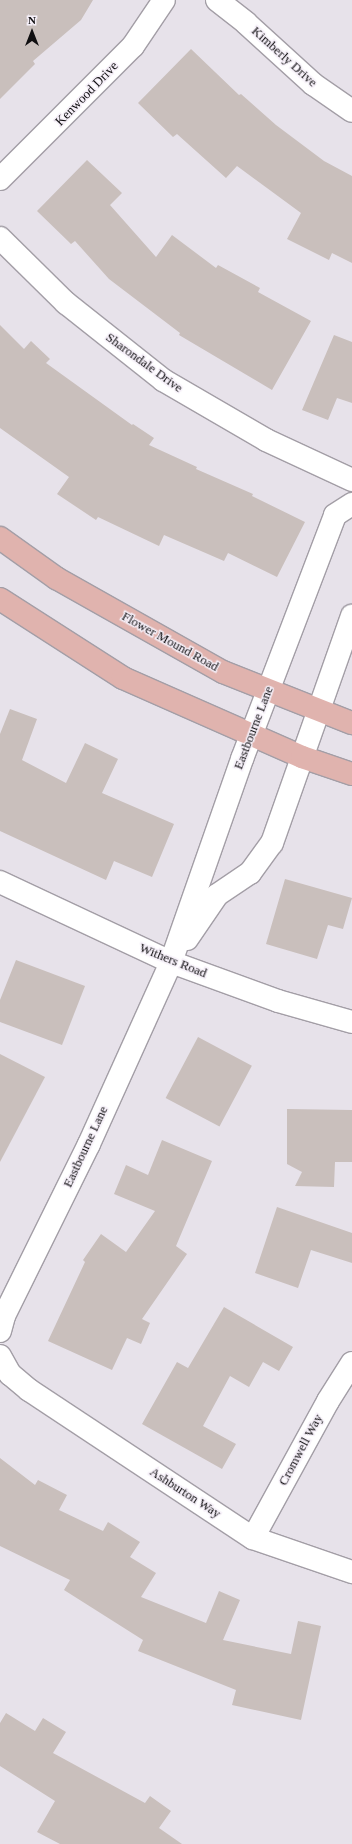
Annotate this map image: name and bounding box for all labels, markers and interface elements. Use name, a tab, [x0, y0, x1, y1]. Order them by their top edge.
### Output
north arrow	[12, 12, 52, 52]
text: N	[28, 14, 36, 26]
street label: Kimberly Drive	[248, 24, 320, 90]
street label: Kenwood Drive	[52, 59, 122, 129]
street label: Sharondale Drive	[102, 330, 186, 396]
street label: Flower Mound Road	[119, 609, 221, 675]
street label: Eastbourne Lane	[231, 684, 277, 772]
street label: Withers Road	[137, 940, 209, 982]
street label: Eastbourne Lane	[60, 1104, 112, 1190]
street label: Cromwell Way	[276, 1412, 326, 1488]
street label: Ashburton Way	[147, 1464, 223, 1522]

